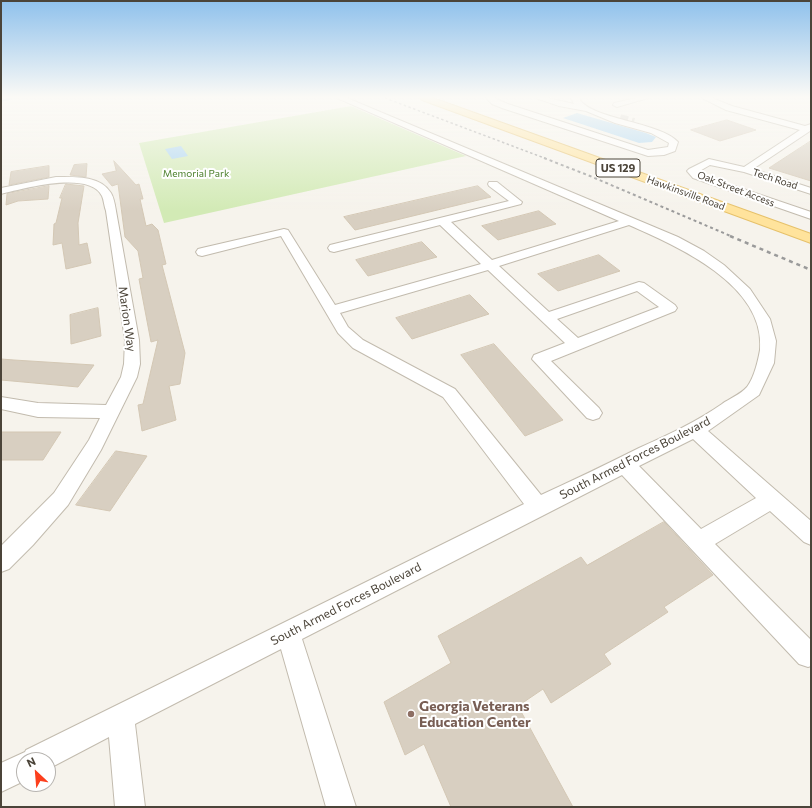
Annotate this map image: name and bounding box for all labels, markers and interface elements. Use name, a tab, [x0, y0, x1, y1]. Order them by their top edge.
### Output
road number: US 129	[596, 159, 640, 177]
street label: Tech Road	[751, 166, 799, 192]
park label: Memorial Park	[163, 168, 229, 180]
street label: Oak Street Access	[696, 169, 776, 209]
street label: Hawkinsville Road	[645, 173, 727, 213]
street label: Marion Way	[115, 285, 139, 353]
street label: South Armed Forces Boulevard	[557, 414, 713, 502]
street label: South Armed Forces Boulevard	[268, 560, 424, 648]
place label: Georgia Veterans Education Center	[419, 698, 531, 730]
marker: Georgia Veterans Education Center	[406, 709, 416, 719]
north arrow	[16, 752, 56, 792]
text: N	[24, 754, 38, 769]

